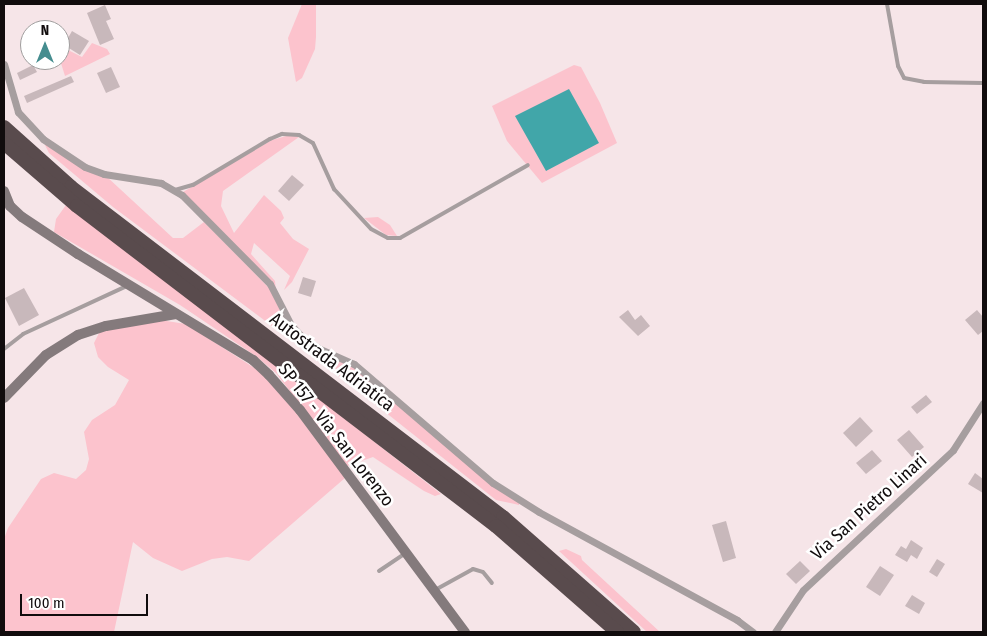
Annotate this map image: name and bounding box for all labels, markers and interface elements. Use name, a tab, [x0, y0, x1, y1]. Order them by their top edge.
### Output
north arrow	[20, 20, 70, 70]
text: N	[41, 22, 49, 39]
street label: Autostrada Adriatica	[265, 308, 399, 416]
street label: SP 157 - Via San Lorenzo	[273, 359, 399, 511]
street label: Via San Pietro Linari	[807, 449, 931, 565]
scale bar	[22, 584, 150, 616]
text: 100 m	[28, 594, 65, 612]

